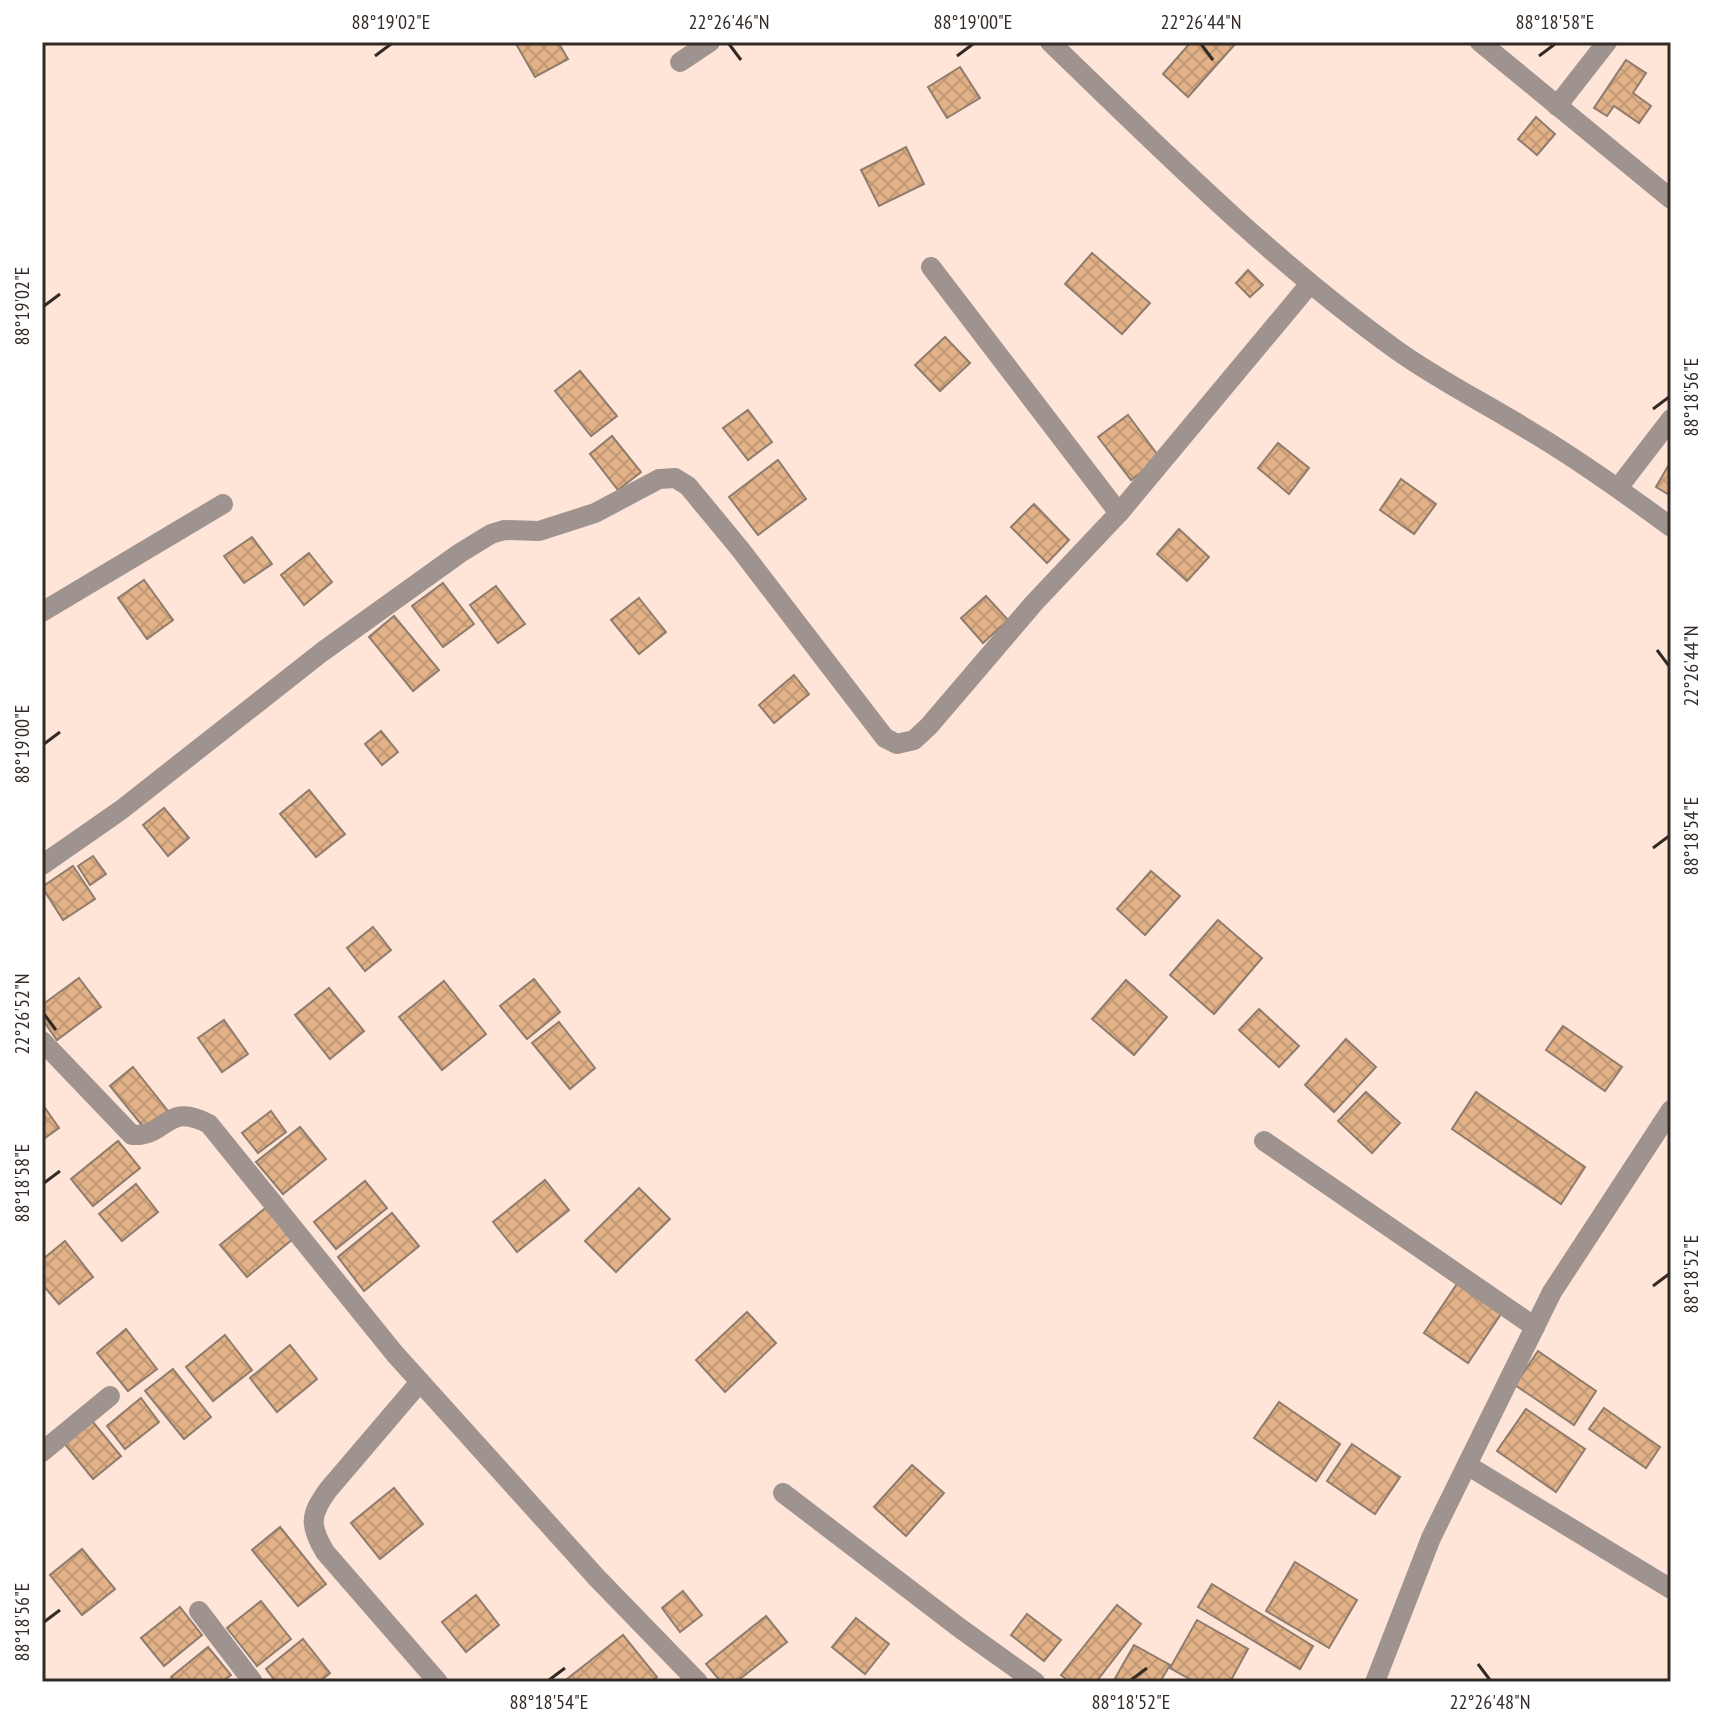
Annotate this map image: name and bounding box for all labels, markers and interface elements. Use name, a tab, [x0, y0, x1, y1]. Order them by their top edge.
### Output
text: 88°19'02"E	[352, 9, 430, 35]
text: 22°26'46"N	[689, 9, 769, 35]
text: 88°19'00"E	[934, 9, 1012, 35]
text: 22°26'44"N	[1161, 9, 1241, 35]
text: 88°18'58"E	[1516, 9, 1594, 35]
text: 88°19'02"E	[9, 267, 35, 345]
text: 88°18'56"E	[1678, 358, 1704, 436]
text: 22°26'44"N	[1678, 626, 1704, 706]
text: 88°19'00"E	[9, 705, 35, 783]
text: 88°18'54"E	[1678, 797, 1704, 875]
text: 22°26'52"N	[9, 974, 35, 1054]
text: 88°18'58"E	[9, 1144, 35, 1222]
text: 88°18'52"E	[1678, 1235, 1704, 1313]
text: 88°18'56"E	[9, 1583, 35, 1661]
text: 88°18'54"E	[510, 1689, 588, 1715]
text: 88°18'52"E	[1092, 1689, 1170, 1715]
text: 22°26'48"N	[1450, 1689, 1530, 1715]

